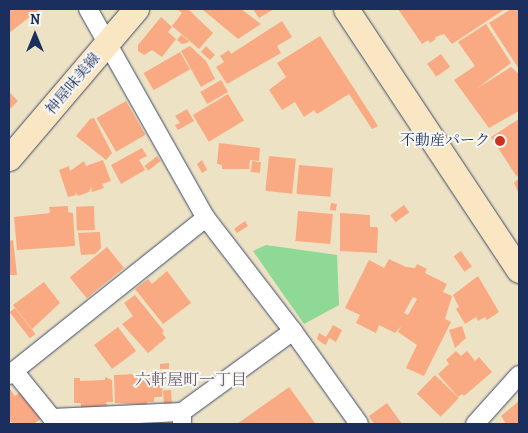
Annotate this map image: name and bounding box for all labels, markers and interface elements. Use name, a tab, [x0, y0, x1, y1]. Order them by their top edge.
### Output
north arrow	[10, 10, 60, 60]
text: N	[30, 10, 40, 29]
street label: 神屋味美線	[42, 49, 104, 119]
place label: 不動産パーク	[400, 132, 490, 150]
marker: 不動産パーク	[494, 135, 506, 147]
district label: 六軒屋町一丁目	[135, 370, 247, 390]

